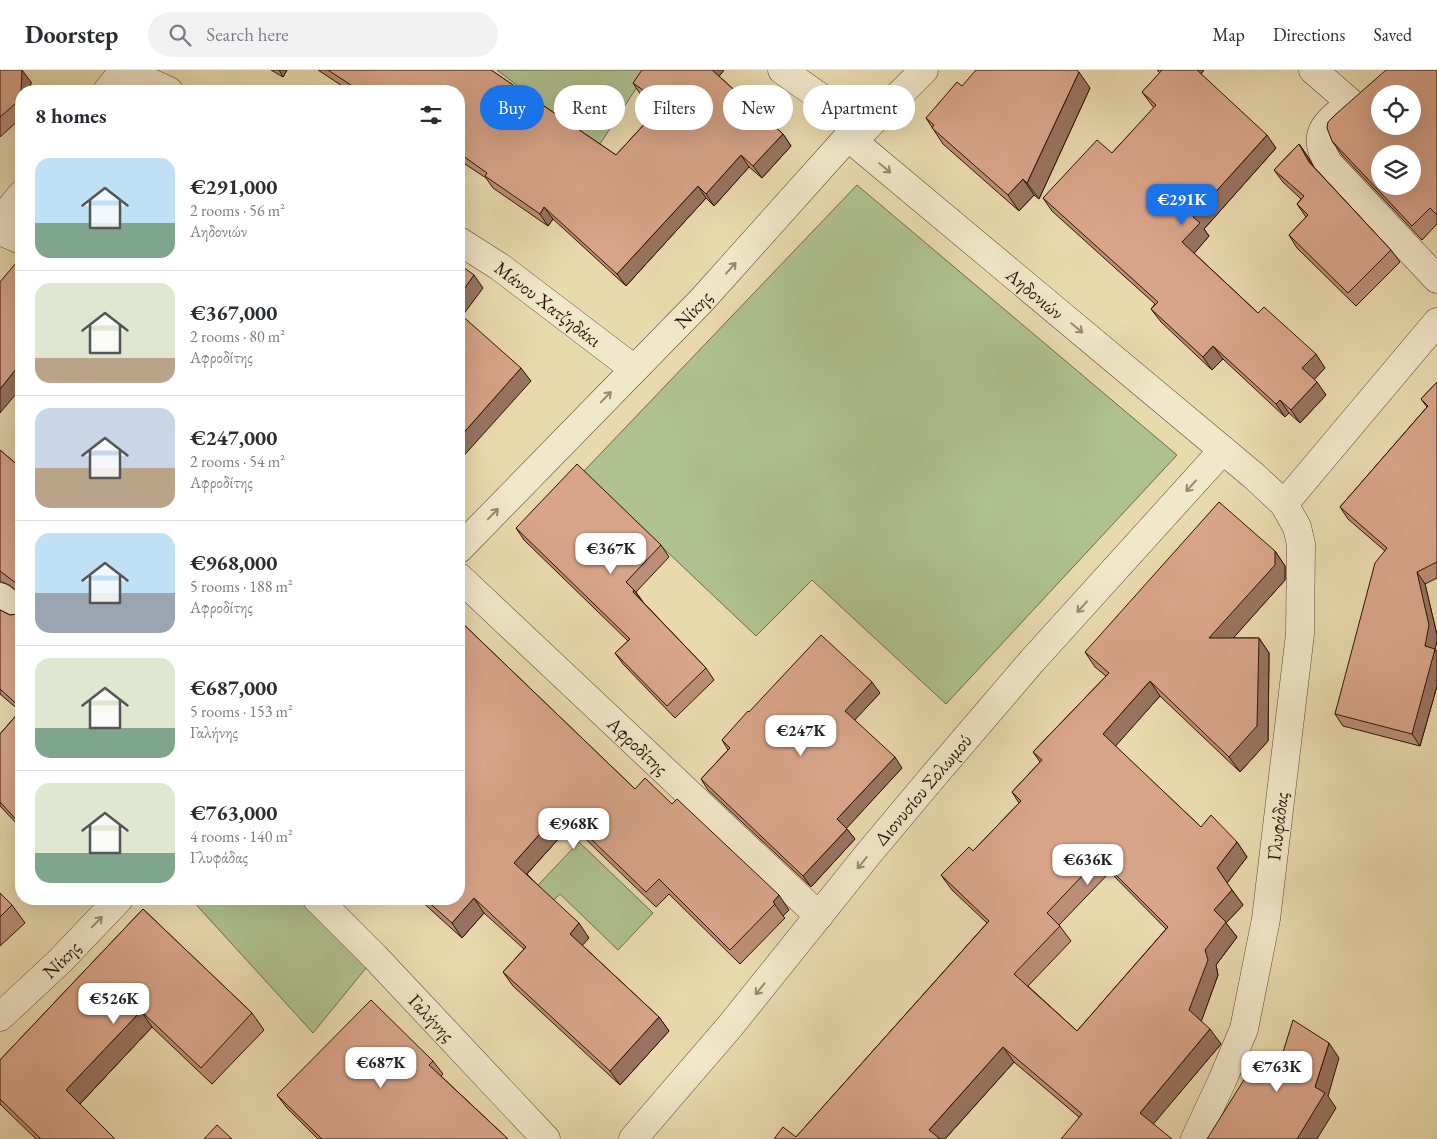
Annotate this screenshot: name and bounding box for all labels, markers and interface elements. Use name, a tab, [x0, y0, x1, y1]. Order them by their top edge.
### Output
search box	[148, 12, 498, 57]
text: Doorstep	[25, 19, 118, 50]
icon: search	[166, 21, 194, 49]
text: Search here	[206, 22, 289, 47]
text: Map	[1213, 23, 1245, 46]
text: Directions	[1273, 23, 1345, 46]
text: Saved	[1373, 23, 1412, 46]
chip: Buy	[480, 85, 544, 130]
chip: Rent	[554, 85, 625, 130]
chip: Filters	[635, 85, 713, 130]
chip: New	[723, 85, 793, 130]
chip: Apartment	[803, 85, 915, 130]
map controls	[1371, 85, 1421, 195]
button: locate	[1371, 85, 1421, 135]
icon: filters	[417, 101, 445, 129]
text: 8 homes	[35, 102, 107, 129]
button: layers	[1371, 145, 1421, 195]
one-way arrow	[878, 163, 891, 174]
text: €291,000	[190, 173, 277, 200]
icon: home	[75, 178, 135, 238]
pin: €291K	[1147, 184, 1217, 226]
text: €291K	[1157, 189, 1207, 210]
text: 2 rooms · 56 m²	[190, 200, 285, 221]
text: Αηδονιών	[190, 221, 247, 242]
street label: Μάνου Χατζηδάκι	[490, 255, 607, 353]
one-way arrow	[725, 261, 737, 274]
street label: Αηδονιών	[1000, 261, 1070, 325]
street label: Νίκης	[669, 285, 717, 334]
text: €367,000	[190, 299, 277, 326]
icon: home	[75, 303, 135, 363]
one-way arrow	[1070, 322, 1083, 333]
text: 2 rooms · 80 m²	[190, 326, 285, 347]
text: Αφροδίτης	[190, 347, 253, 368]
one-way arrow	[600, 391, 612, 404]
text: €247,000	[190, 424, 277, 451]
icon: home	[75, 428, 135, 488]
text: 2 rooms · 54 m²	[190, 451, 285, 472]
text: Αφροδίτης	[190, 472, 253, 493]
one-way arrow	[1185, 480, 1197, 493]
one-way arrow	[487, 507, 499, 520]
pin: €367K	[576, 532, 646, 575]
text: €367K	[586, 538, 636, 559]
text: €968,000	[190, 549, 277, 576]
icon: home	[75, 553, 135, 613]
text: 5 rooms · 188 m²	[190, 576, 293, 597]
text: Αφροδίτης	[190, 597, 253, 618]
one-way arrow	[1076, 600, 1087, 613]
text: €687,000	[190, 674, 277, 701]
icon: home	[75, 678, 135, 738]
text: 5 rooms · 153 m²	[190, 701, 293, 722]
street label: Αφροδίτης	[602, 710, 674, 780]
pin: €247K	[766, 714, 836, 757]
text: €247K	[776, 720, 826, 741]
text: Γαλήνης	[190, 722, 238, 743]
street label: Διονυσίου Σολωμού	[868, 728, 977, 851]
street label: Γλυφάδας	[1261, 791, 1294, 862]
text: €763,000	[190, 799, 277, 826]
icon: home	[75, 803, 135, 863]
pin: €968K	[539, 808, 609, 850]
text: €968K	[549, 813, 599, 834]
text: 4 rooms · 140 m²	[190, 826, 293, 847]
pin: €636K	[1053, 844, 1123, 886]
text: Γλυφάδας	[190, 847, 248, 868]
text: €636K	[1063, 849, 1113, 870]
one-way arrow	[856, 856, 867, 869]
one-way arrow	[91, 916, 103, 928]
street label: Νίκης	[37, 935, 85, 984]
pin: €526K	[79, 982, 149, 1025]
one-way arrow	[754, 982, 765, 995]
text: €526K	[89, 988, 139, 1009]
street label: Γαλήνης	[403, 988, 461, 1047]
pin: €687K	[346, 1046, 416, 1089]
pin: €763K	[1242, 1050, 1312, 1093]
text: €687K	[356, 1052, 406, 1073]
text: €763K	[1252, 1056, 1302, 1077]

